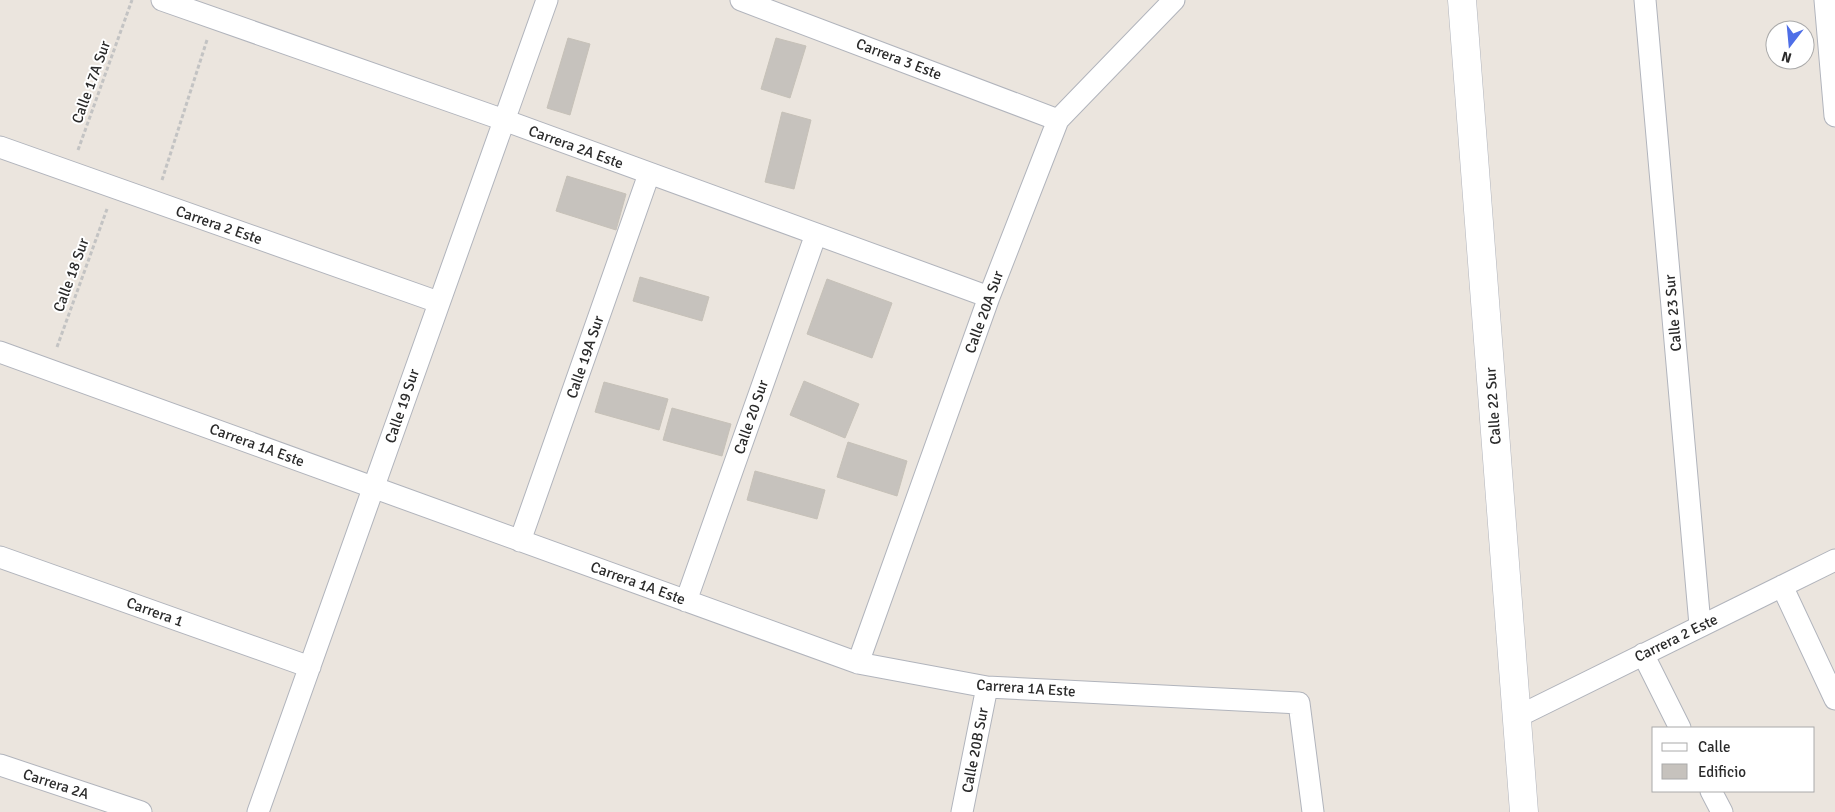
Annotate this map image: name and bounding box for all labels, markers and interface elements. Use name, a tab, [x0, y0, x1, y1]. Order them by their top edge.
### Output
north arrow	[1765, 20, 1815, 70]
street label: Carrera 3 Este	[854, 34, 944, 84]
street label: Calle 17A Sur	[68, 38, 114, 126]
text: N	[1780, 48, 1794, 67]
street label: Carrera 2A Este	[526, 122, 626, 172]
street label: Carrera 2 Este	[173, 202, 265, 248]
street label: Calle 18 Sur	[49, 235, 93, 314]
street label: Calle 20A Sur	[961, 268, 1007, 356]
street label: Calle 23 Sur	[1661, 273, 1685, 352]
street label: Calle 19A Sur	[562, 313, 608, 401]
street label: Calle 19 Sur	[381, 366, 423, 446]
street label: Calle 22 Sur	[1481, 366, 1505, 445]
street label: Calle 20 Sur	[730, 377, 772, 457]
street label: Carrera 1A Este	[207, 420, 307, 470]
street label: Carrera 1A Este	[588, 558, 688, 608]
street label: Carrera 1	[124, 593, 186, 631]
street label: Carrera 2 Este	[1632, 610, 1720, 666]
street label: Carrera 1A Este	[976, 676, 1076, 700]
street label: Calle 20B Sur	[958, 705, 992, 794]
legend	[1652, 727, 1815, 792]
text: Calle	[1698, 738, 1731, 756]
text: Edificio	[1698, 763, 1746, 781]
street label: Carrera 2A	[21, 765, 91, 803]

